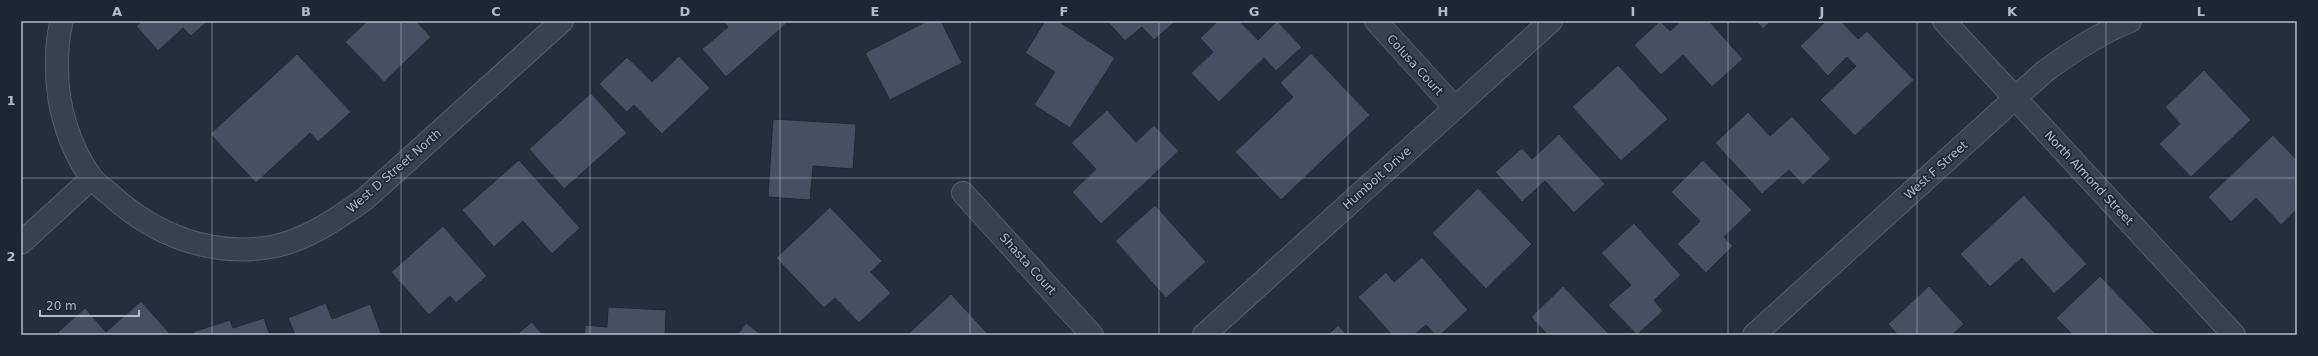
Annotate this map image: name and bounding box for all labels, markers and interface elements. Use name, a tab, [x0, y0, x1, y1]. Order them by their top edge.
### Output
text: A	[112, 4, 122, 19]
text: B	[301, 4, 311, 19]
text: C	[491, 4, 501, 19]
text: D	[680, 4, 691, 19]
text: E	[871, 4, 879, 19]
text: F	[1060, 4, 1068, 19]
text: G	[1249, 4, 1259, 19]
text: H	[1438, 4, 1448, 19]
text: I	[1631, 4, 1635, 19]
text: J	[1819, 4, 1824, 19]
text: K	[2007, 4, 2018, 19]
text: L	[2197, 4, 2205, 19]
street label: Colusa Court	[1384, 32, 1446, 99]
text: 1	[6, 93, 16, 108]
street label: West D Street North	[344, 126, 444, 216]
street label: North Almond Street	[2042, 128, 2136, 228]
street label: West F Street	[1901, 138, 1971, 202]
street label: Humbolt Drive	[1340, 144, 1414, 212]
street label: Shasta Court	[997, 230, 1059, 298]
text: 2	[6, 249, 16, 264]
scale bar	[40, 292, 139, 318]
text: 20 m	[46, 299, 77, 313]

